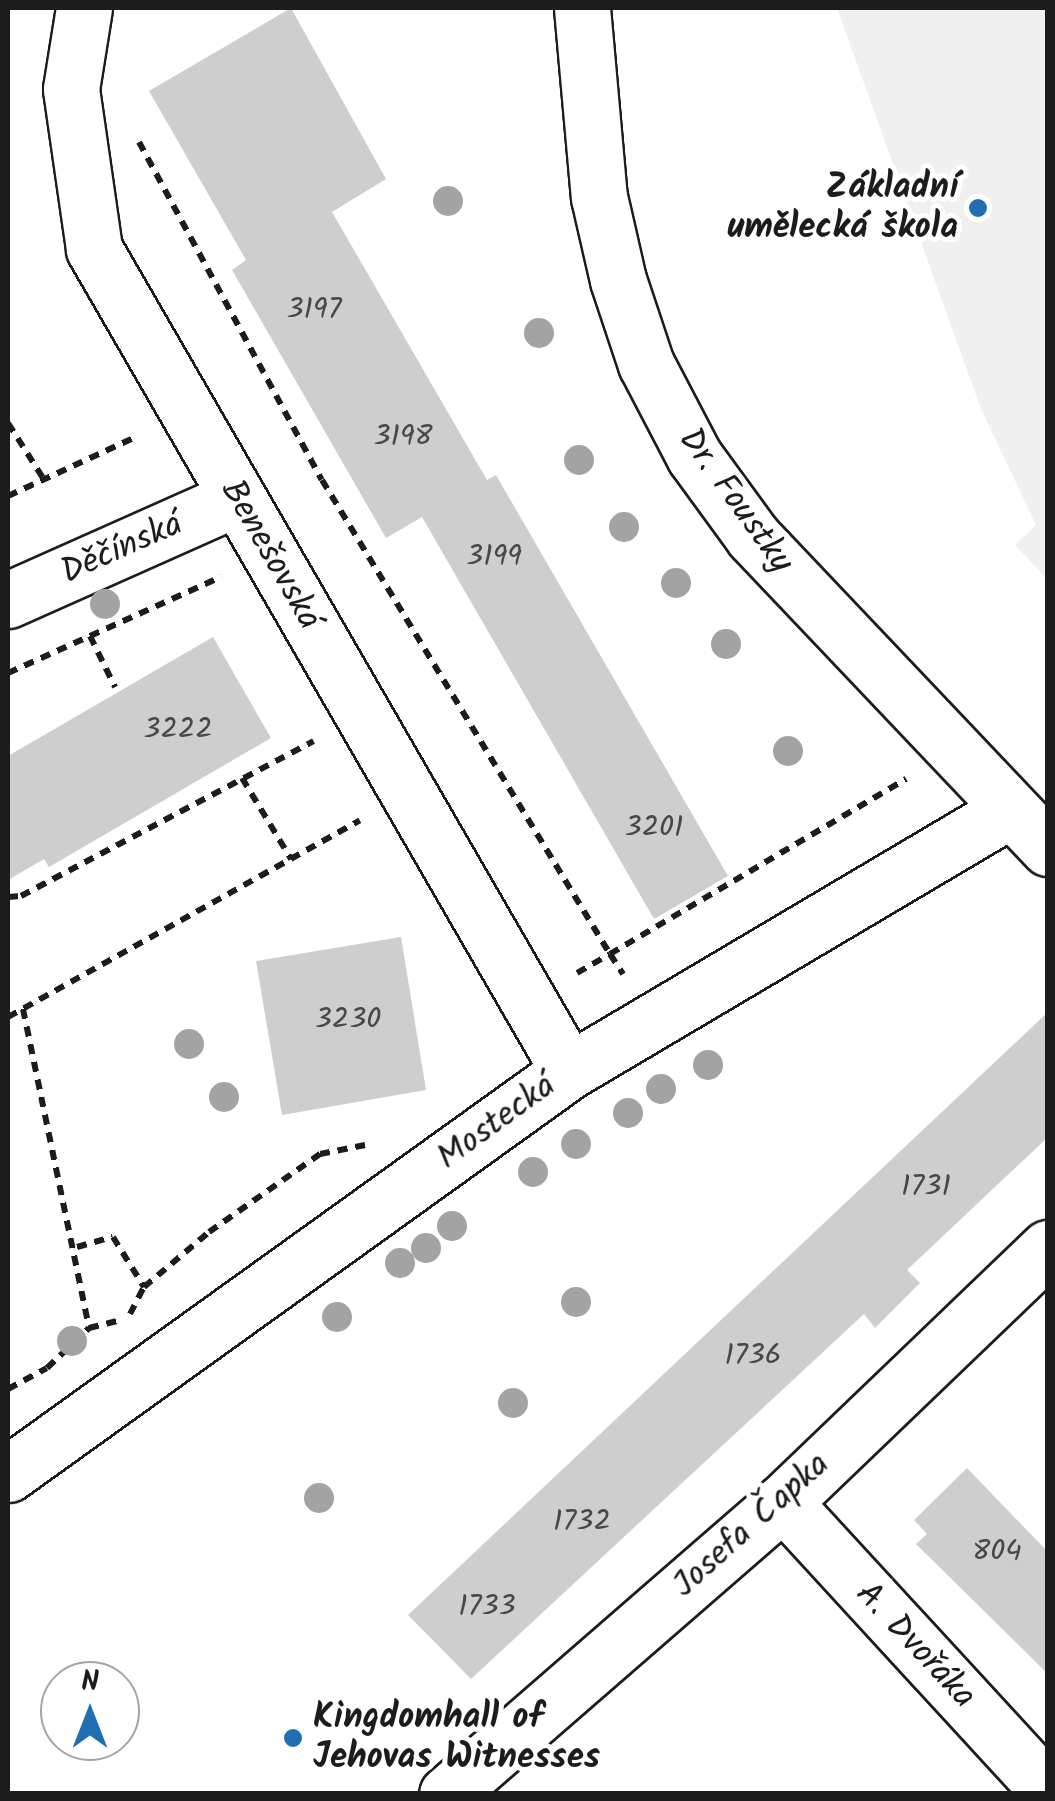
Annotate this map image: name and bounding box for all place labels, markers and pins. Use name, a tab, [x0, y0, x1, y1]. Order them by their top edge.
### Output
place label: Základní umělecká škola	[727, 167, 958, 249]
marker: Základní umělecká škola	[967, 197, 989, 219]
place label: Kingdomhall of Jehovas Witnesses	[313, 1697, 600, 1779]
marker: Kingdomhall of Jehovas Witnesses	[282, 1727, 304, 1749]

